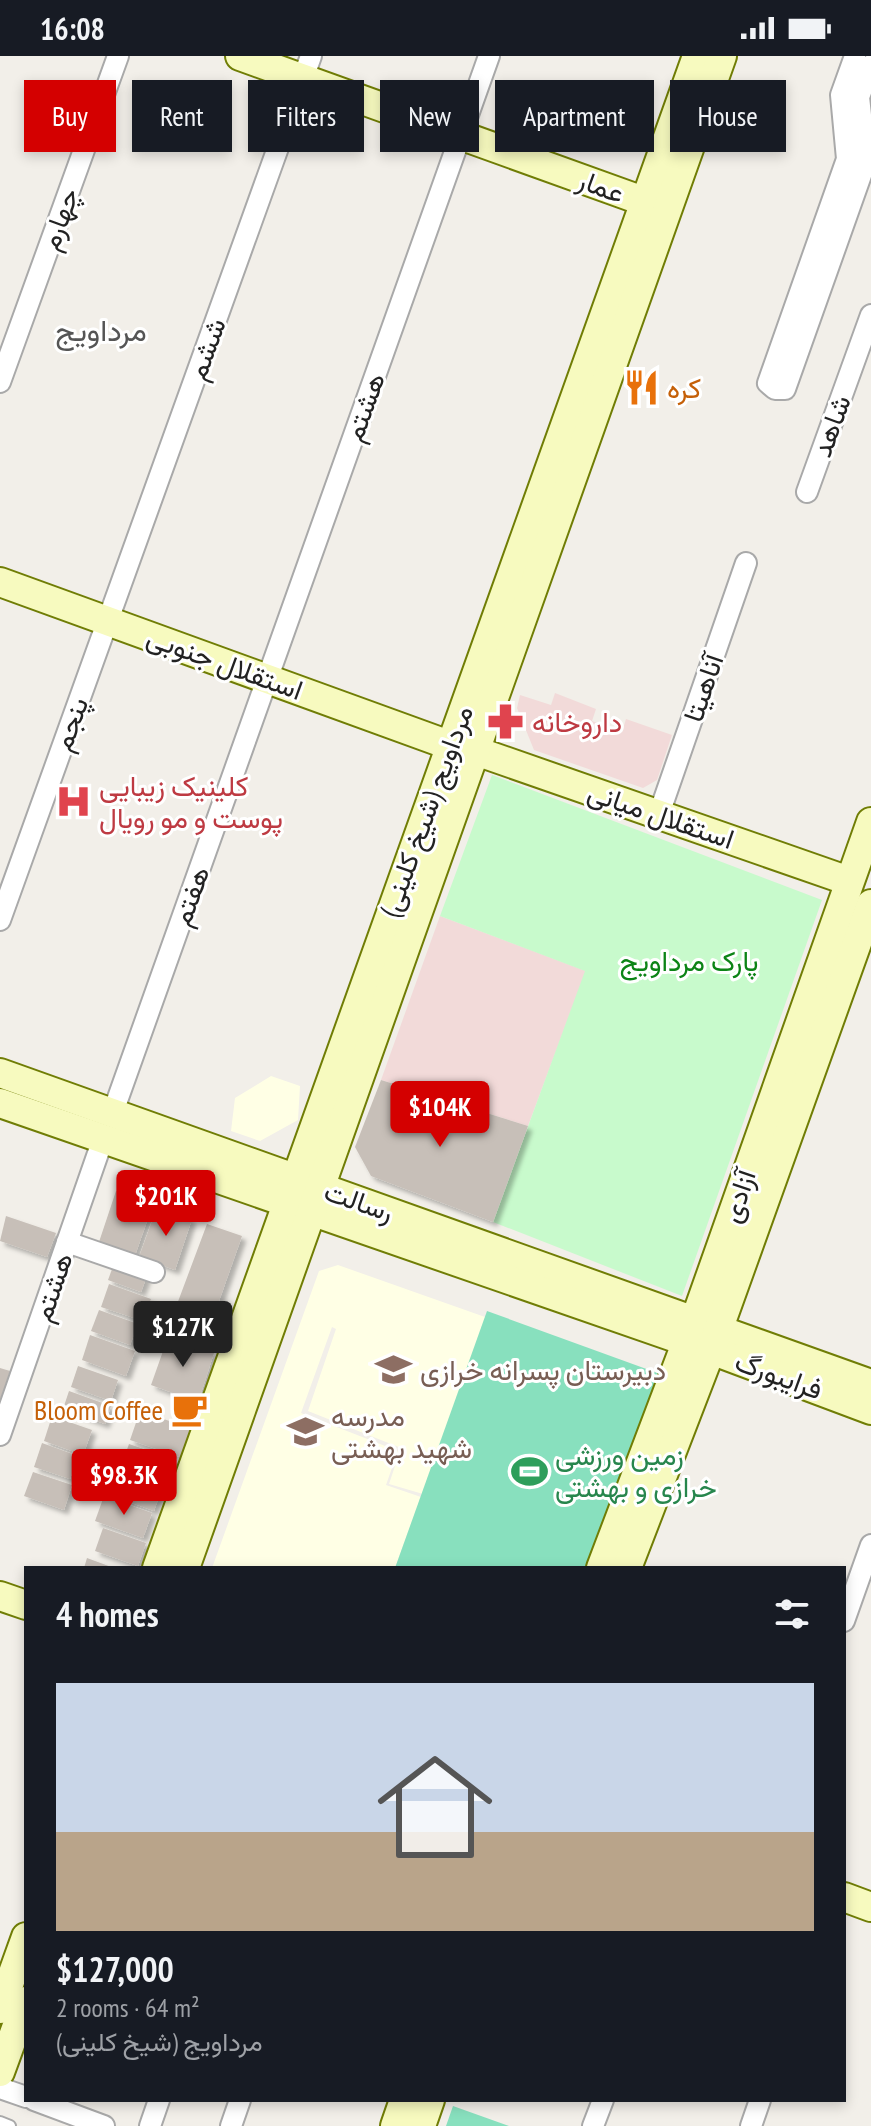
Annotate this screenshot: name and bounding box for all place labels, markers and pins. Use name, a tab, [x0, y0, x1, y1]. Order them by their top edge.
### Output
restaurant icon: کره	[622, 369, 660, 407]
place label: کره	[667, 369, 701, 406]
pharmacy icon: داروخانه	[487, 703, 525, 741]
place label: داروخانه	[532, 703, 622, 740]
place label: کلینیک زیبایی پوست و مو رویال	[99, 767, 283, 837]
hospital icon: کلینیک زیبایی پوست و مو رویال	[54, 783, 92, 821]
pin: $104K	[384, 1081, 496, 1149]
pin: $201K	[110, 1170, 222, 1238]
pin: $127K	[127, 1301, 239, 1369]
school or university icon: دبیرستان پسرانه خرازی	[375, 1351, 413, 1389]
place label: دبیرستان پسرانه خرازی	[420, 1351, 666, 1389]
place label: Bloom Coffee	[34, 1391, 163, 1428]
cafe icon: Bloom Coffee	[170, 1391, 208, 1429]
place label: مدرسه شهید بهشتی	[331, 1397, 472, 1466]
school or university icon: مدرسه شهید بهشتی	[286, 1413, 324, 1451]
place label: زمین ورزشی خرازی و بهشتی	[555, 1436, 717, 1505]
pin: $98.3K	[59, 1449, 189, 1517]
sports icon: زمین ورزشی خرازی و بهشتی	[510, 1452, 548, 1490]

